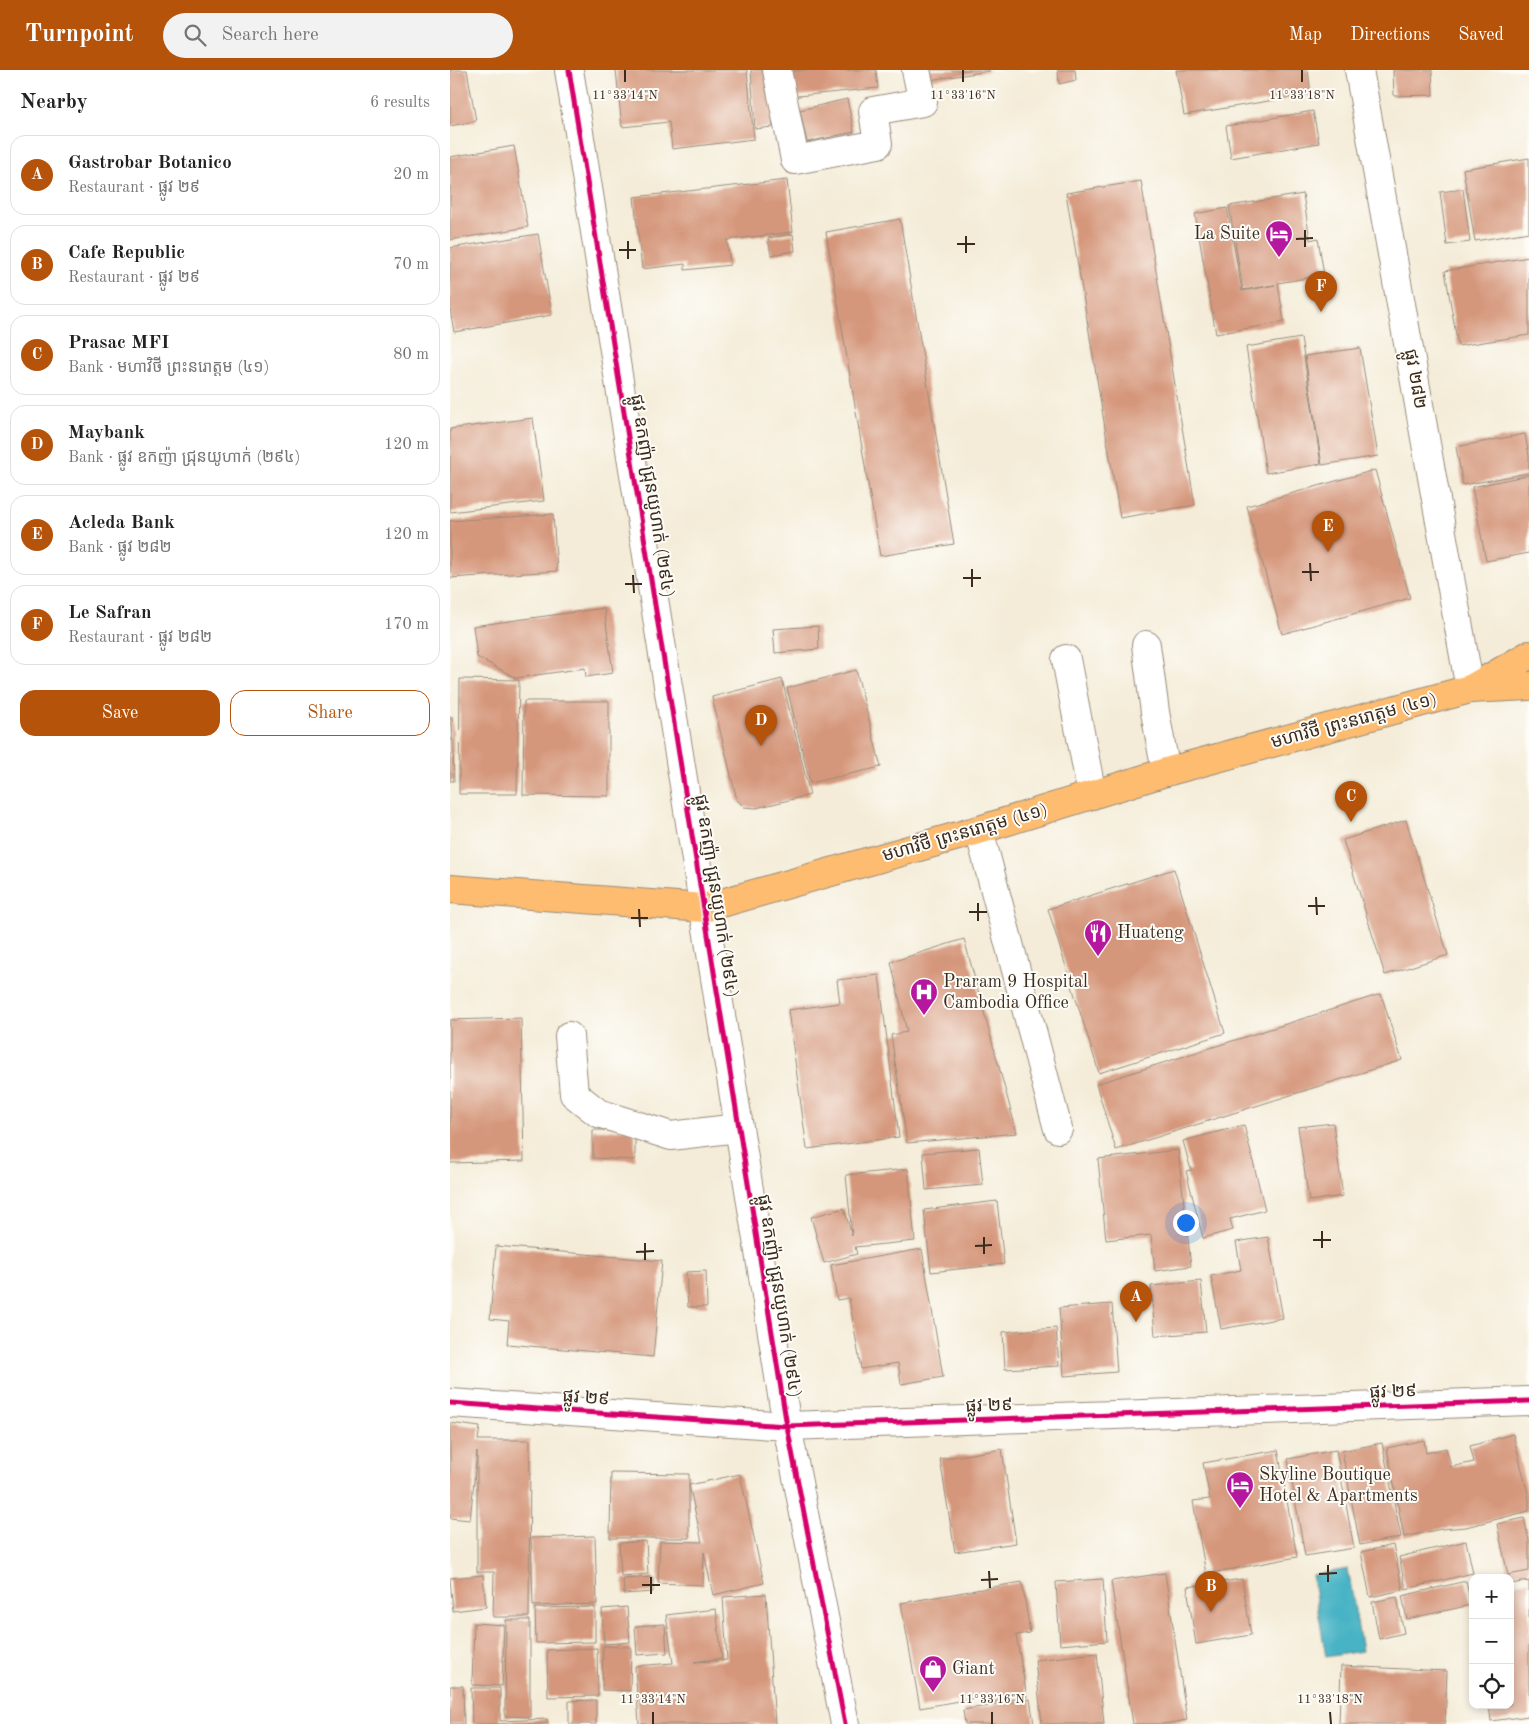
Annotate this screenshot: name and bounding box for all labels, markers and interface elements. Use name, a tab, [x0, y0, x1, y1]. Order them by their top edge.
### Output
search box	[163, 13, 513, 58]
icon: search	[181, 21, 209, 49]
text: Turnpoint	[25, 23, 133, 47]
text: Search here	[221, 26, 319, 45]
text: Map	[1289, 26, 1322, 44]
text: Directions	[1350, 26, 1430, 44]
text: Saved	[1458, 26, 1504, 44]
text: 11°33'14"N	[592, 90, 658, 102]
text: 11°33'16"N	[930, 90, 996, 102]
text: 11°33'18"N	[1269, 90, 1335, 102]
text: Nearby	[20, 92, 88, 113]
text: 6 results	[370, 95, 430, 111]
text: Gastrobar Botanico	[68, 154, 232, 173]
text: A	[31, 167, 43, 183]
text: 20 m	[393, 167, 429, 183]
text: Restaurant · ផ្លូវ ២៩	[68, 180, 200, 196]
hotel icon: La Suite	[1264, 219, 1294, 258]
place label: La Suite	[1194, 225, 1260, 243]
text: Cafe Republic	[68, 244, 185, 263]
text: B	[31, 257, 43, 273]
text: 70 m	[393, 257, 429, 273]
text: Restaurant · ផ្លូវ ២៩	[68, 270, 200, 286]
pin: F	[1305, 271, 1337, 312]
text: Prasac MFI	[68, 334, 169, 353]
text: C	[32, 347, 42, 363]
text: 80 m	[393, 347, 429, 363]
street label: ផ្លូវ ២៨២	[1395, 347, 1429, 412]
text: Bank · មហាវិថី ព្រះនរោត្តម (៤១)	[68, 360, 269, 376]
street label: ផ្លូវ ឧកញ៉ា ជ្រុនយូហាក់ (២៩៤)	[621, 393, 679, 600]
text: Maybank	[68, 424, 145, 443]
text: D	[31, 437, 43, 453]
text: 120 m	[384, 437, 429, 453]
text: Bank · ផ្លូវ ឧកញ៉ា ជ្រុនយូហាក់ (២៩៤)	[68, 450, 300, 466]
pin: E	[1312, 511, 1344, 552]
text: Acleda Bank	[68, 514, 175, 533]
text: E	[31, 527, 43, 543]
text: 120 m	[384, 527, 429, 543]
text: Bank · ផ្លូវ ២៨២	[68, 540, 171, 556]
text: Le Safran	[68, 604, 152, 623]
text: F	[32, 617, 42, 633]
text: 170 m	[384, 617, 429, 633]
text: Restaurant · ផ្លូវ ២៨២	[68, 630, 212, 646]
street label: មហាវិថី ព្រះនរោត្តម (៤១)	[1268, 687, 1439, 753]
button: Save	[20, 690, 220, 736]
button: Share	[230, 690, 430, 736]
pin: D	[745, 705, 777, 746]
pin: C	[1335, 781, 1367, 822]
street label: ផ្លូវ ឧកញ៉ា ជ្រុនយូហាក់ (២៩៤)	[685, 793, 743, 1000]
street label: មហាវិថី ព្រះនរោត្តម (៤១)	[879, 797, 1050, 867]
restaurant icon: Huateng	[1083, 918, 1113, 957]
place label: Huateng	[1117, 924, 1184, 942]
place label: Praram 9 Hospital Cambodia Office	[943, 973, 1088, 1012]
hospital icon: Praram 9 Hospital Cambodia Office	[909, 977, 939, 1016]
street label: ផ្លូវ ឧកញ៉ា ជ្រុនយូហាក់ (២៩៤)	[748, 1193, 806, 1400]
your location	[1173, 1210, 1199, 1236]
pin: A	[1120, 1281, 1152, 1322]
street label: ផ្លូវ ២៩	[1369, 1382, 1417, 1408]
street label: ផ្លូវ ២៩	[561, 1387, 610, 1415]
street label: ផ្លូវ ២៩	[965, 1396, 1013, 1422]
place label: Skyline Boutique Hotel & Apartments	[1259, 1466, 1418, 1505]
hotel icon: Skyline Boutique Hotel & Apartments	[1225, 1470, 1255, 1509]
pin: B	[1195, 1571, 1227, 1612]
map controls	[1469, 1574, 1514, 1709]
button: +	[1469, 1574, 1514, 1619]
button: −	[1469, 1619, 1514, 1664]
shop icon: Giant	[918, 1654, 948, 1693]
place label: Giant	[952, 1660, 995, 1678]
button: locate	[1469, 1664, 1514, 1709]
text: 11°33'14"N	[620, 1694, 686, 1706]
text: 11°33'16"N	[959, 1694, 1025, 1706]
text: 11°33'18"N	[1297, 1694, 1363, 1706]

